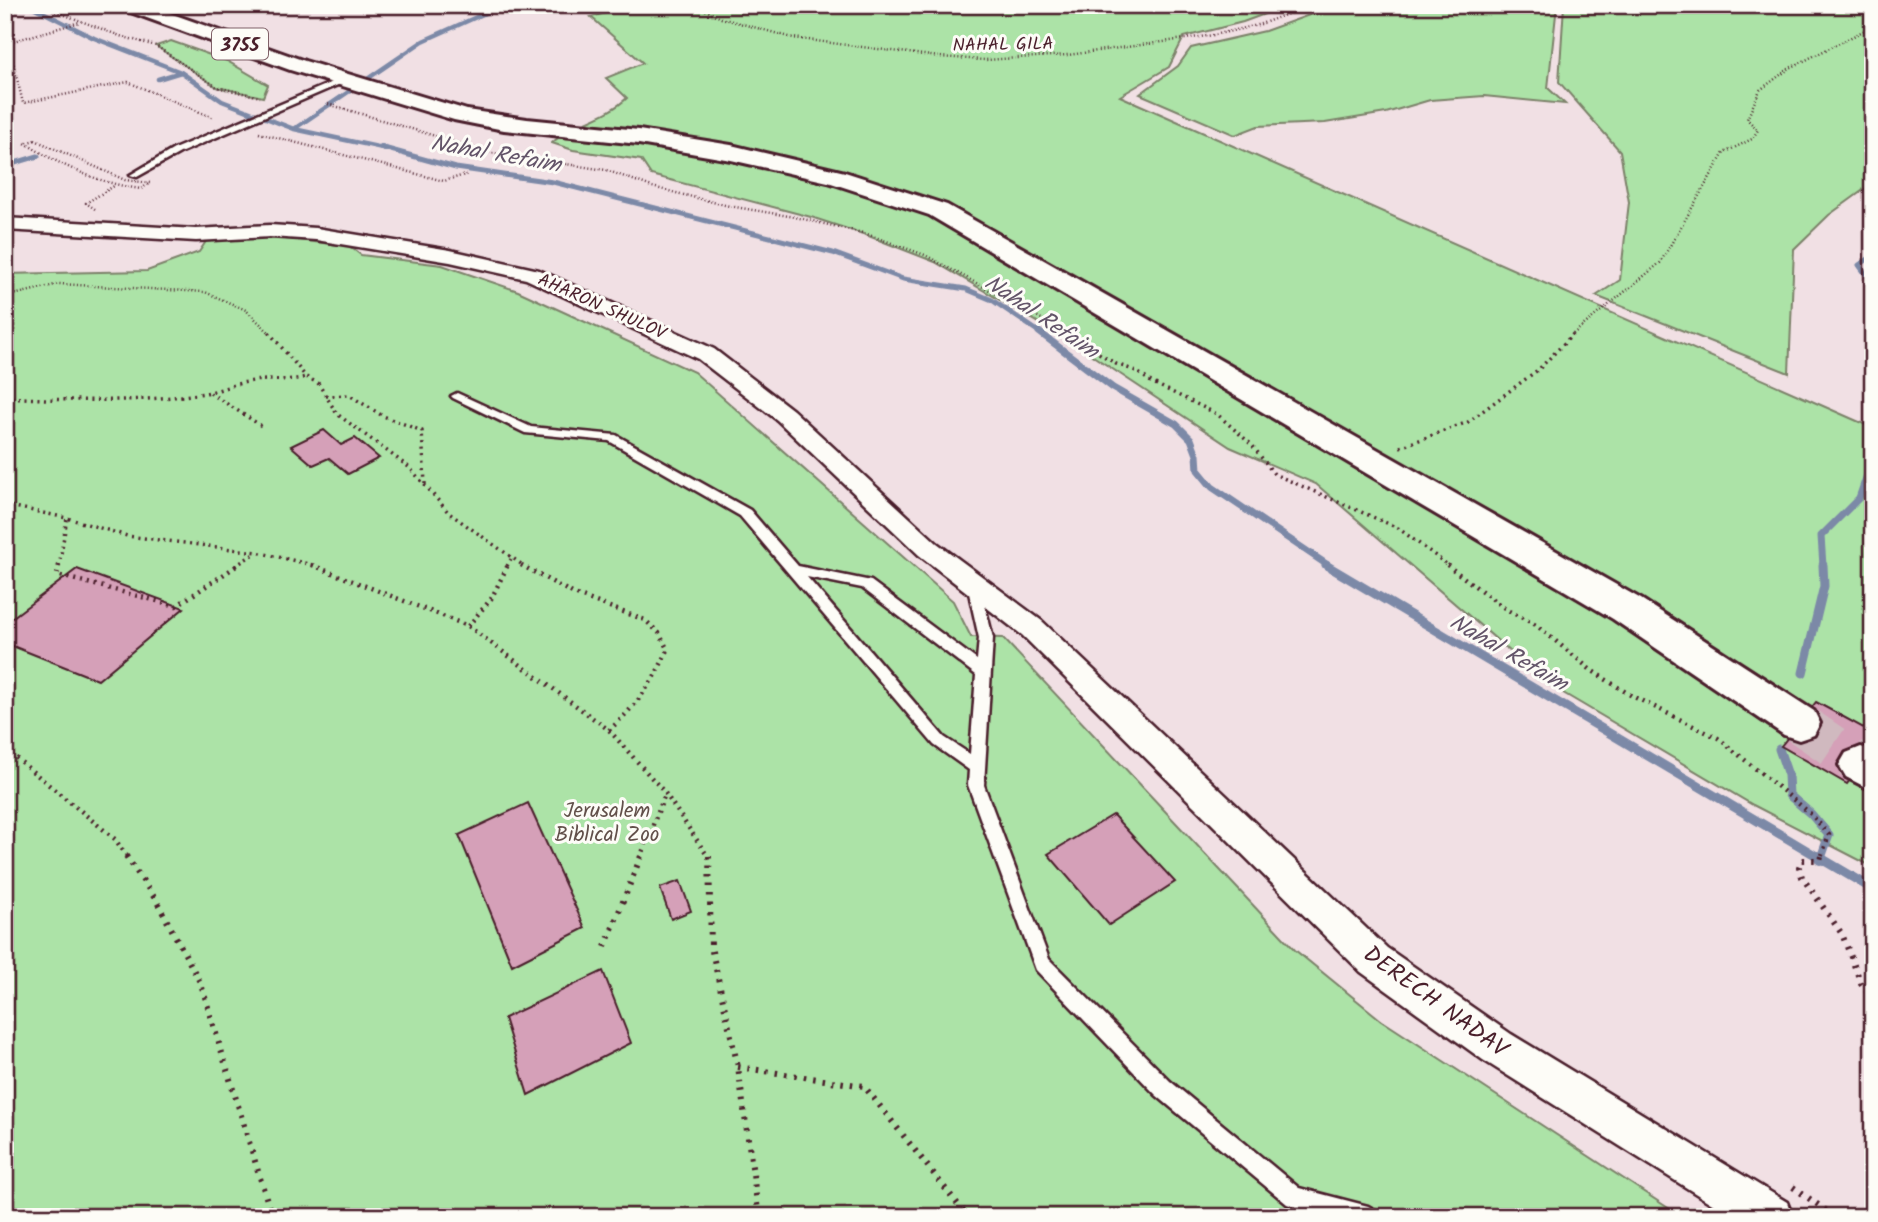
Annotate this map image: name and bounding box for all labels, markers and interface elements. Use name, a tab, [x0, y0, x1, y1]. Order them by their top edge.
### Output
road number: 3755	[212, 28, 268, 60]
street label: NAHAL GILA	[953, 30, 1054, 61]
water label: Nahal Refaim	[428, 126, 565, 184]
street label: AHARON SHULOV	[533, 266, 671, 349]
water label: Nahal Refaim	[976, 266, 1107, 370]
water label: Nahal Refaim	[1442, 605, 1575, 703]
park label: Jerusalem Biblical Zoo	[555, 795, 659, 852]
street label: DERECH NADAV	[1354, 936, 1518, 1070]

